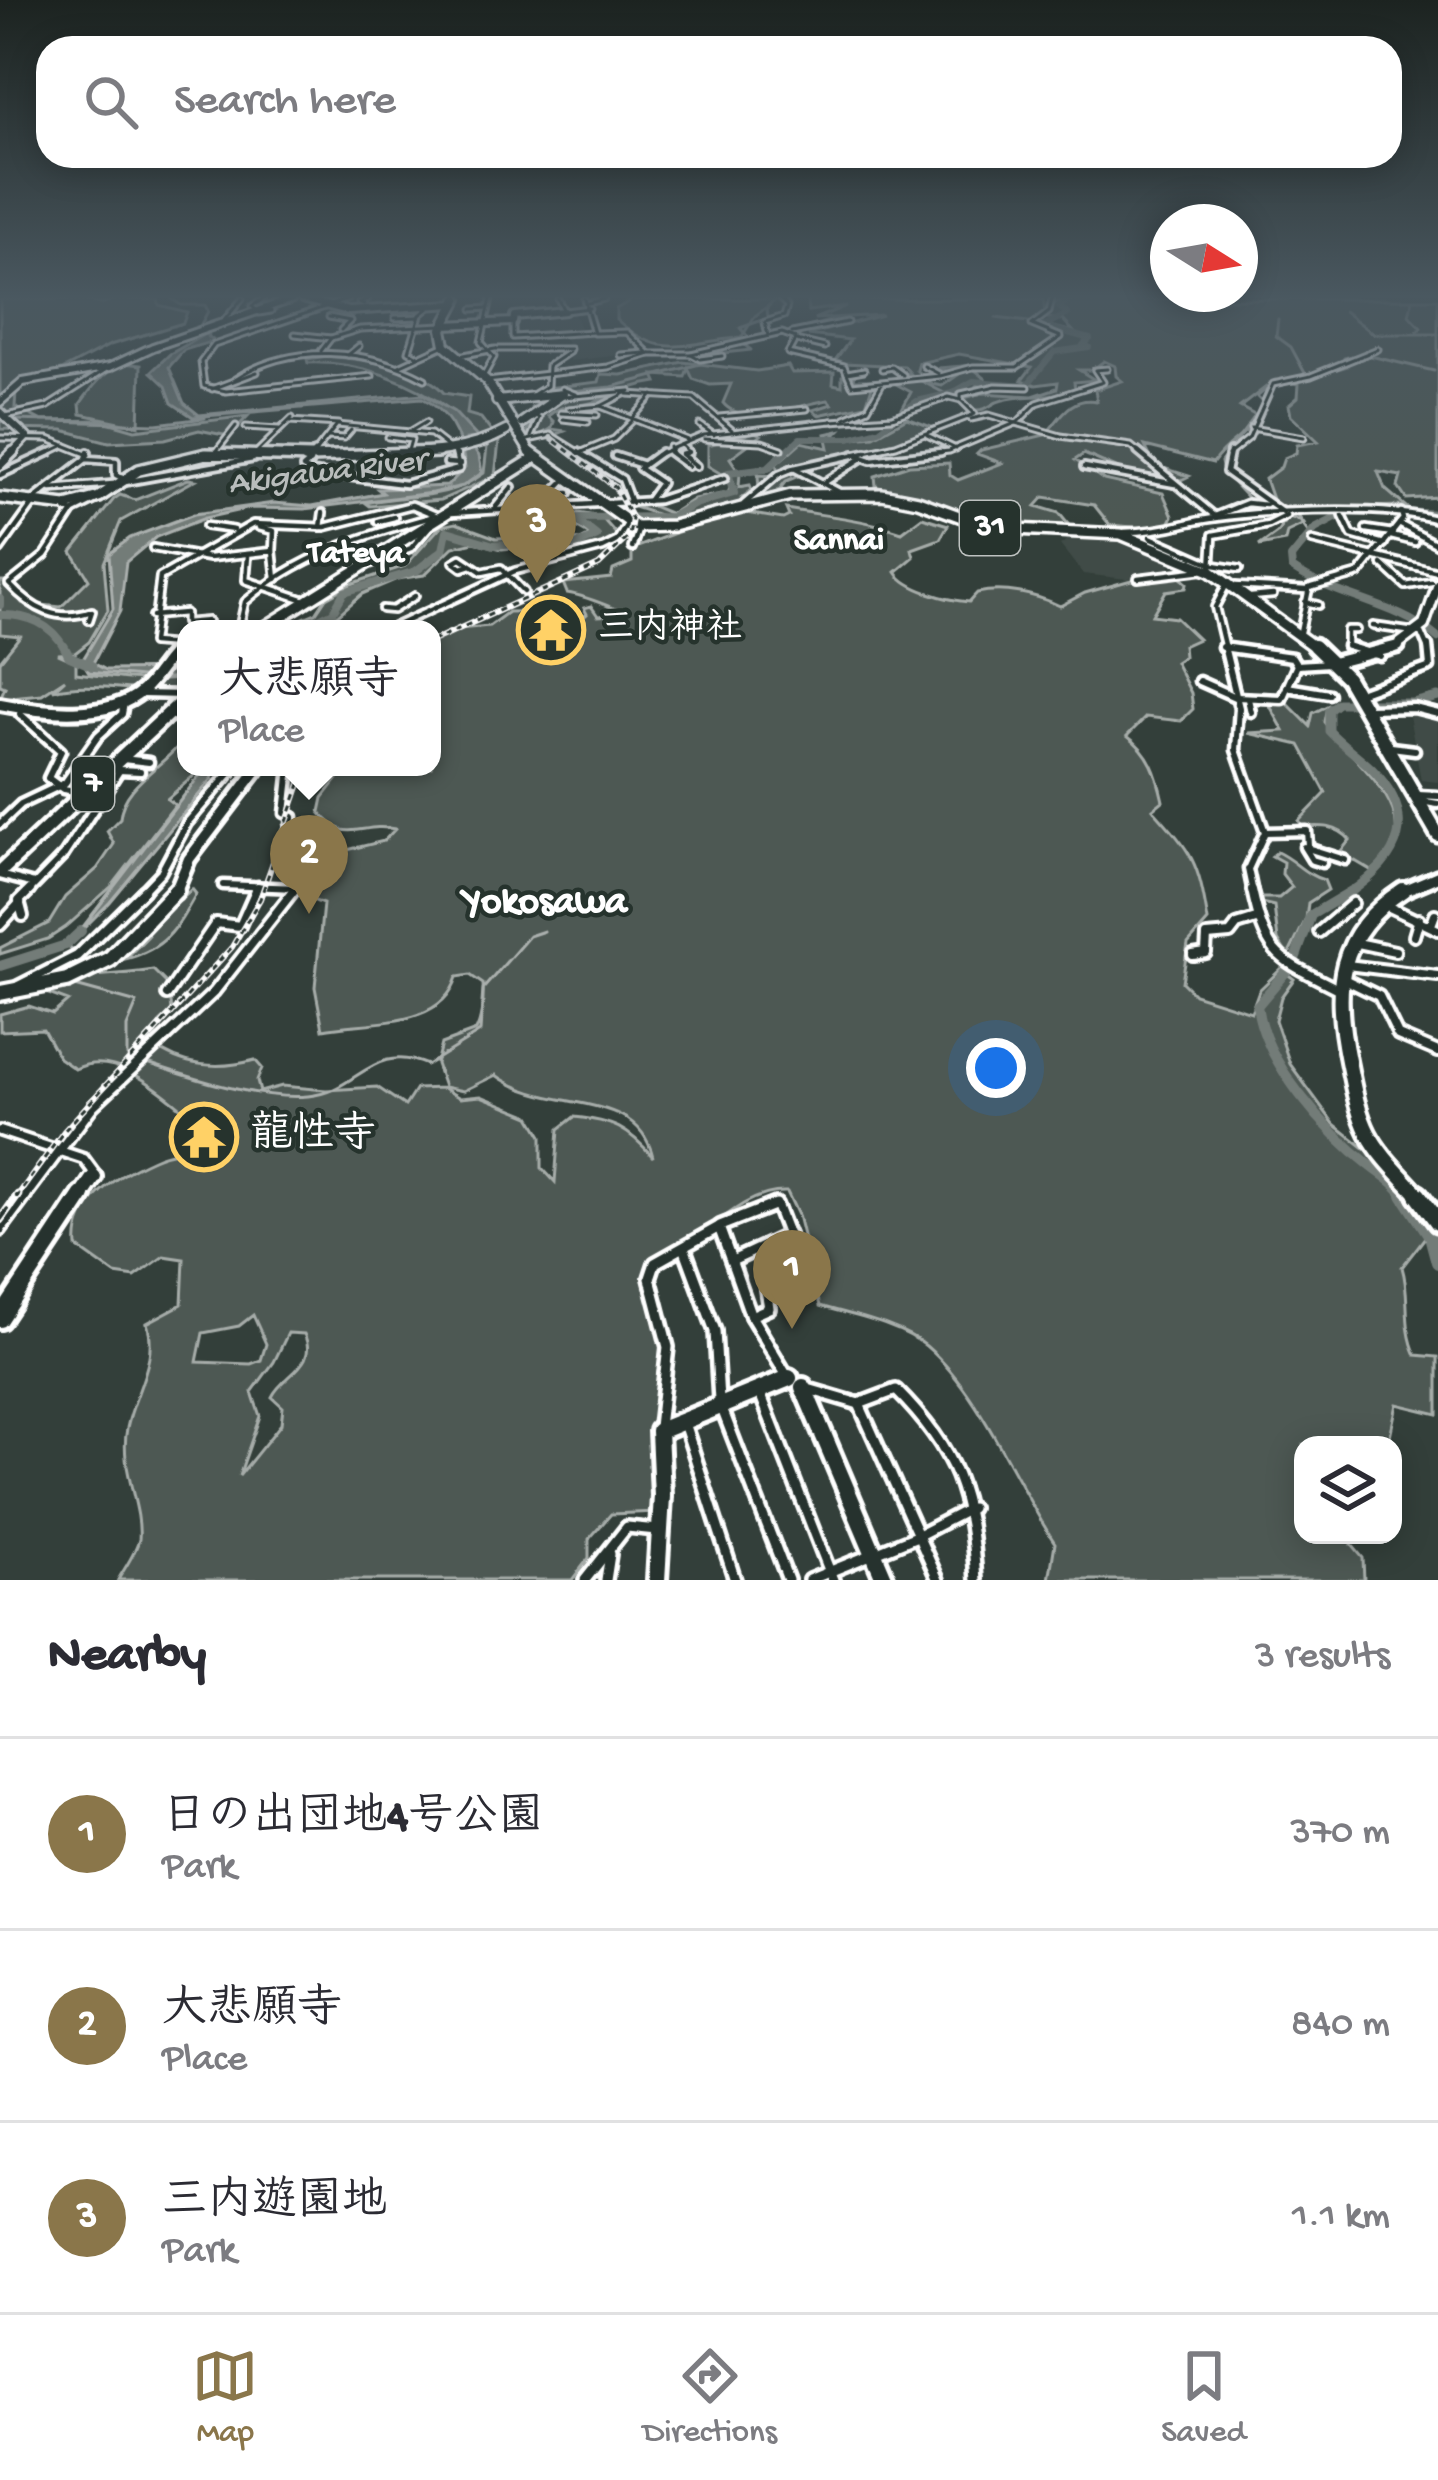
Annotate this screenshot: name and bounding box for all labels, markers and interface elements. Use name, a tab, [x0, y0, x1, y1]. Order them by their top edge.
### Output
search box	[36, 36, 1402, 168]
icon: search	[78, 69, 144, 135]
text: Search here	[174, 76, 396, 129]
north arrow	[1150, 204, 1258, 312]
water label: Akigawa River	[226, 442, 434, 505]
pin: 3	[498, 484, 576, 583]
road number: 31	[960, 501, 1020, 555]
district label: Sannai	[794, 523, 884, 561]
district label: Tateya	[305, 536, 406, 574]
temple icon: 三内神社	[516, 595, 586, 665]
place label: 三内神社	[598, 607, 742, 652]
popup	[177, 620, 441, 776]
text: 大悲願寺	[219, 657, 399, 710]
text: Place	[219, 710, 304, 756]
road number: 7	[72, 757, 114, 811]
pin: 2	[270, 815, 348, 914]
district label: Yokosawa	[459, 881, 629, 927]
your location	[966, 1038, 1026, 1098]
temple icon: 龍性寺	[169, 1102, 239, 1172]
place label: 龍性寺	[250, 1110, 376, 1162]
pin: 1	[753, 1230, 831, 1329]
map controls	[1294, 1436, 1402, 1544]
button: layers	[1294, 1436, 1402, 1544]
text: Nearby	[48, 1628, 206, 1688]
text: 3 results	[1255, 1635, 1390, 1681]
text: 日の出団地4号公園	[162, 1793, 543, 1846]
text: 1	[79, 1811, 95, 1857]
text: 370 m	[1290, 1811, 1390, 1857]
text: Park	[162, 1846, 236, 1892]
text: 大悲願寺	[162, 1985, 342, 2038]
text: 2	[77, 2003, 97, 2049]
text: 840 m	[1291, 2003, 1390, 2049]
text: Place	[162, 2038, 247, 2084]
text: 三内遊園地	[162, 2177, 387, 2230]
text: 3	[77, 2195, 97, 2241]
text: 1.1 km	[1292, 2195, 1390, 2241]
text: Park	[162, 2230, 236, 2276]
tab: Map	[192, 2343, 258, 2453]
tab: Directions	[643, 2343, 777, 2453]
tab: Saved	[1161, 2343, 1246, 2453]

